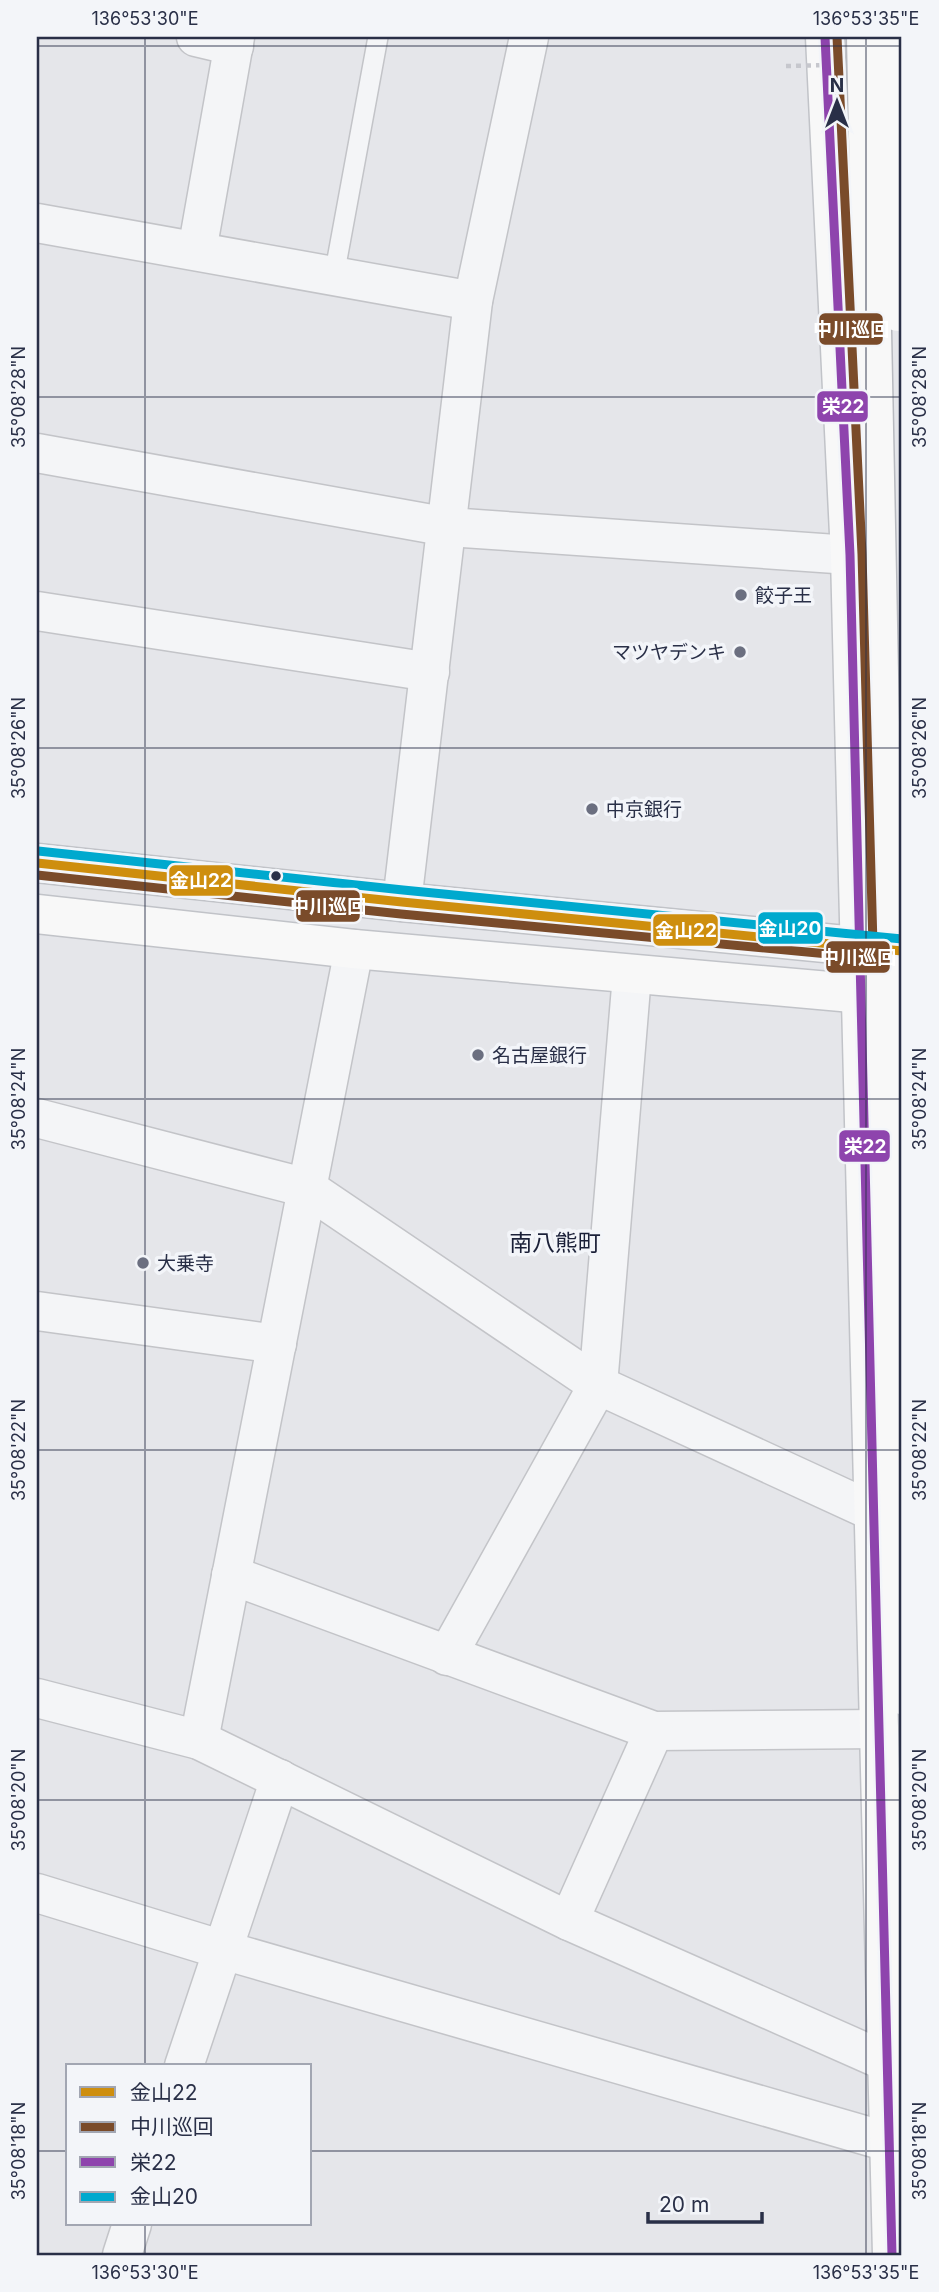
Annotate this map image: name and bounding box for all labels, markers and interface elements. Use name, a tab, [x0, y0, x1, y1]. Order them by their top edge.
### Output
text: 136°53'30"E	[92, 8, 198, 29]
text: 136°53'35"E	[813, 8, 919, 29]
north arrow	[802, 66, 872, 136]
text: N	[830, 74, 844, 97]
line badge: 中川巡回	[818, 312, 884, 346]
text: 中川巡回	[813, 318, 889, 341]
text: 35°08'28"N	[8, 346, 29, 448]
text: 35°08'28"N	[909, 346, 930, 448]
line badge: 栄22	[816, 390, 869, 423]
text: 栄22	[822, 395, 864, 418]
place label: 餃子王	[755, 584, 812, 607]
marker: 餃子王	[733, 587, 749, 603]
place label: マツヤデンキ	[612, 641, 726, 664]
marker: マツヤデンキ	[732, 644, 748, 660]
text: 35°08'26"N	[8, 697, 29, 799]
text: 35°08'26"N	[909, 697, 930, 799]
place label: 中京銀行	[606, 798, 682, 821]
marker: 中京銀行	[584, 801, 600, 817]
line badge: 金山22	[168, 864, 234, 897]
text: 金山22	[170, 869, 232, 892]
unlabelled marker	[269, 869, 283, 883]
line badge: 中川巡回	[295, 889, 361, 923]
text: 中川巡回	[290, 895, 366, 918]
line badge: 金山20	[757, 911, 824, 945]
line badge: 金山22	[652, 913, 719, 947]
text: 金山20	[759, 917, 821, 940]
text: 金山22	[655, 919, 717, 942]
line badge: 中川巡回	[825, 940, 891, 974]
text: 中川巡回	[820, 946, 896, 969]
place label: 名古屋銀行	[492, 1044, 587, 1067]
marker: 名古屋銀行	[470, 1047, 486, 1063]
text: 35°08'24"N	[8, 1048, 29, 1150]
text: 35°08'24"N	[909, 1048, 930, 1150]
line badge: 栄22	[838, 1129, 891, 1163]
text: 栄22	[844, 1135, 886, 1158]
district label: 南八熊町	[509, 1229, 601, 1257]
place label: 大乗寺	[157, 1252, 214, 1275]
marker: 大乗寺	[135, 1255, 151, 1271]
text: 35°08'22"N	[8, 1399, 29, 1501]
text: 35°08'22"N	[909, 1399, 930, 1501]
text: 35°08'20"N	[8, 1749, 29, 1851]
text: 35°08'20"N	[909, 1749, 930, 1851]
legend	[66, 2064, 312, 2226]
text: 金山22	[130, 2080, 198, 2105]
text: 35°08'18"N	[8, 2102, 29, 2200]
text: 35°08'18"N	[909, 2102, 930, 2200]
text: 中川巡回	[130, 2114, 214, 2139]
text: 栄22	[130, 2150, 177, 2175]
scale bar	[648, 2180, 762, 2224]
text: 金山20	[130, 2184, 198, 2209]
text: 20 m	[659, 2192, 709, 2217]
text: 136°53'30"E	[92, 2262, 198, 2283]
text: 136°53'35"E	[813, 2262, 919, 2283]

